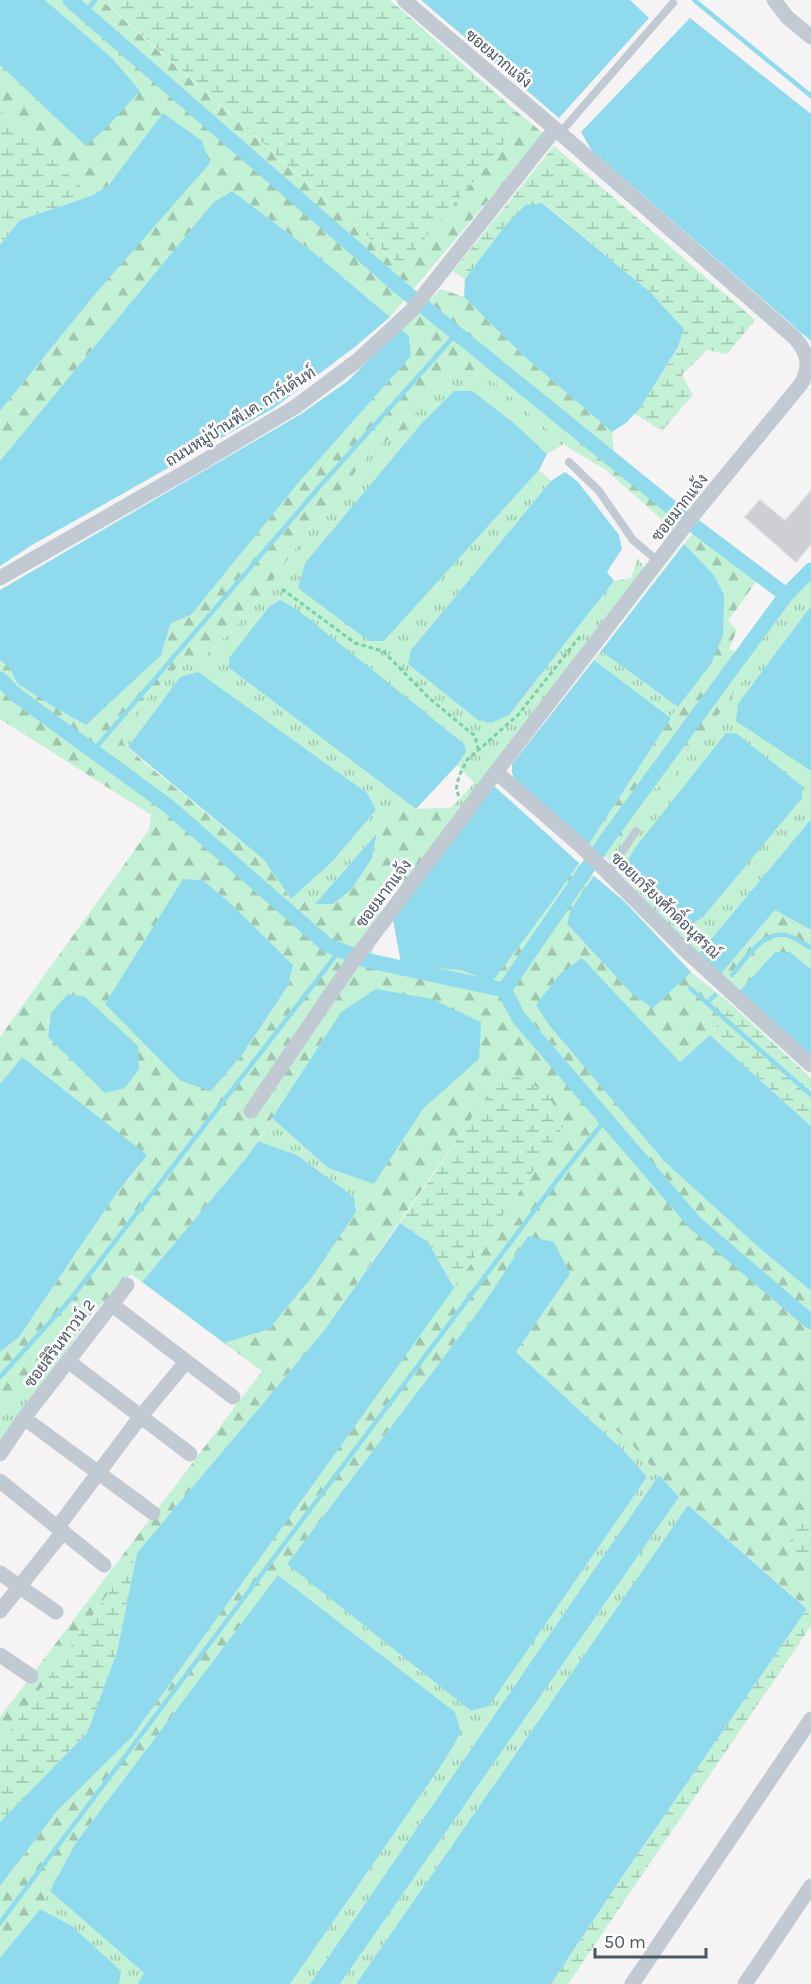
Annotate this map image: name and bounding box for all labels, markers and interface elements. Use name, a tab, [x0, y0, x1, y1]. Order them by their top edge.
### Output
street label: ซอยมากแจ้ง	[462, 24, 536, 92]
street label: ถนนหมู่บ้านพี.เค. การ์เด้นท์	[160, 360, 320, 472]
street label: ซอยมากแจ้ง	[646, 469, 712, 545]
street label: ซอยเกรียงศักดิ์อนุสรณ์	[606, 844, 728, 964]
street label: ซอยมากแจ้ง	[351, 855, 415, 931]
street label: ซอยสิรินทาวน์ 2	[18, 1294, 99, 1391]
scale bar	[595, 1921, 706, 1959]
text: 50 m	[604, 1931, 646, 1953]

